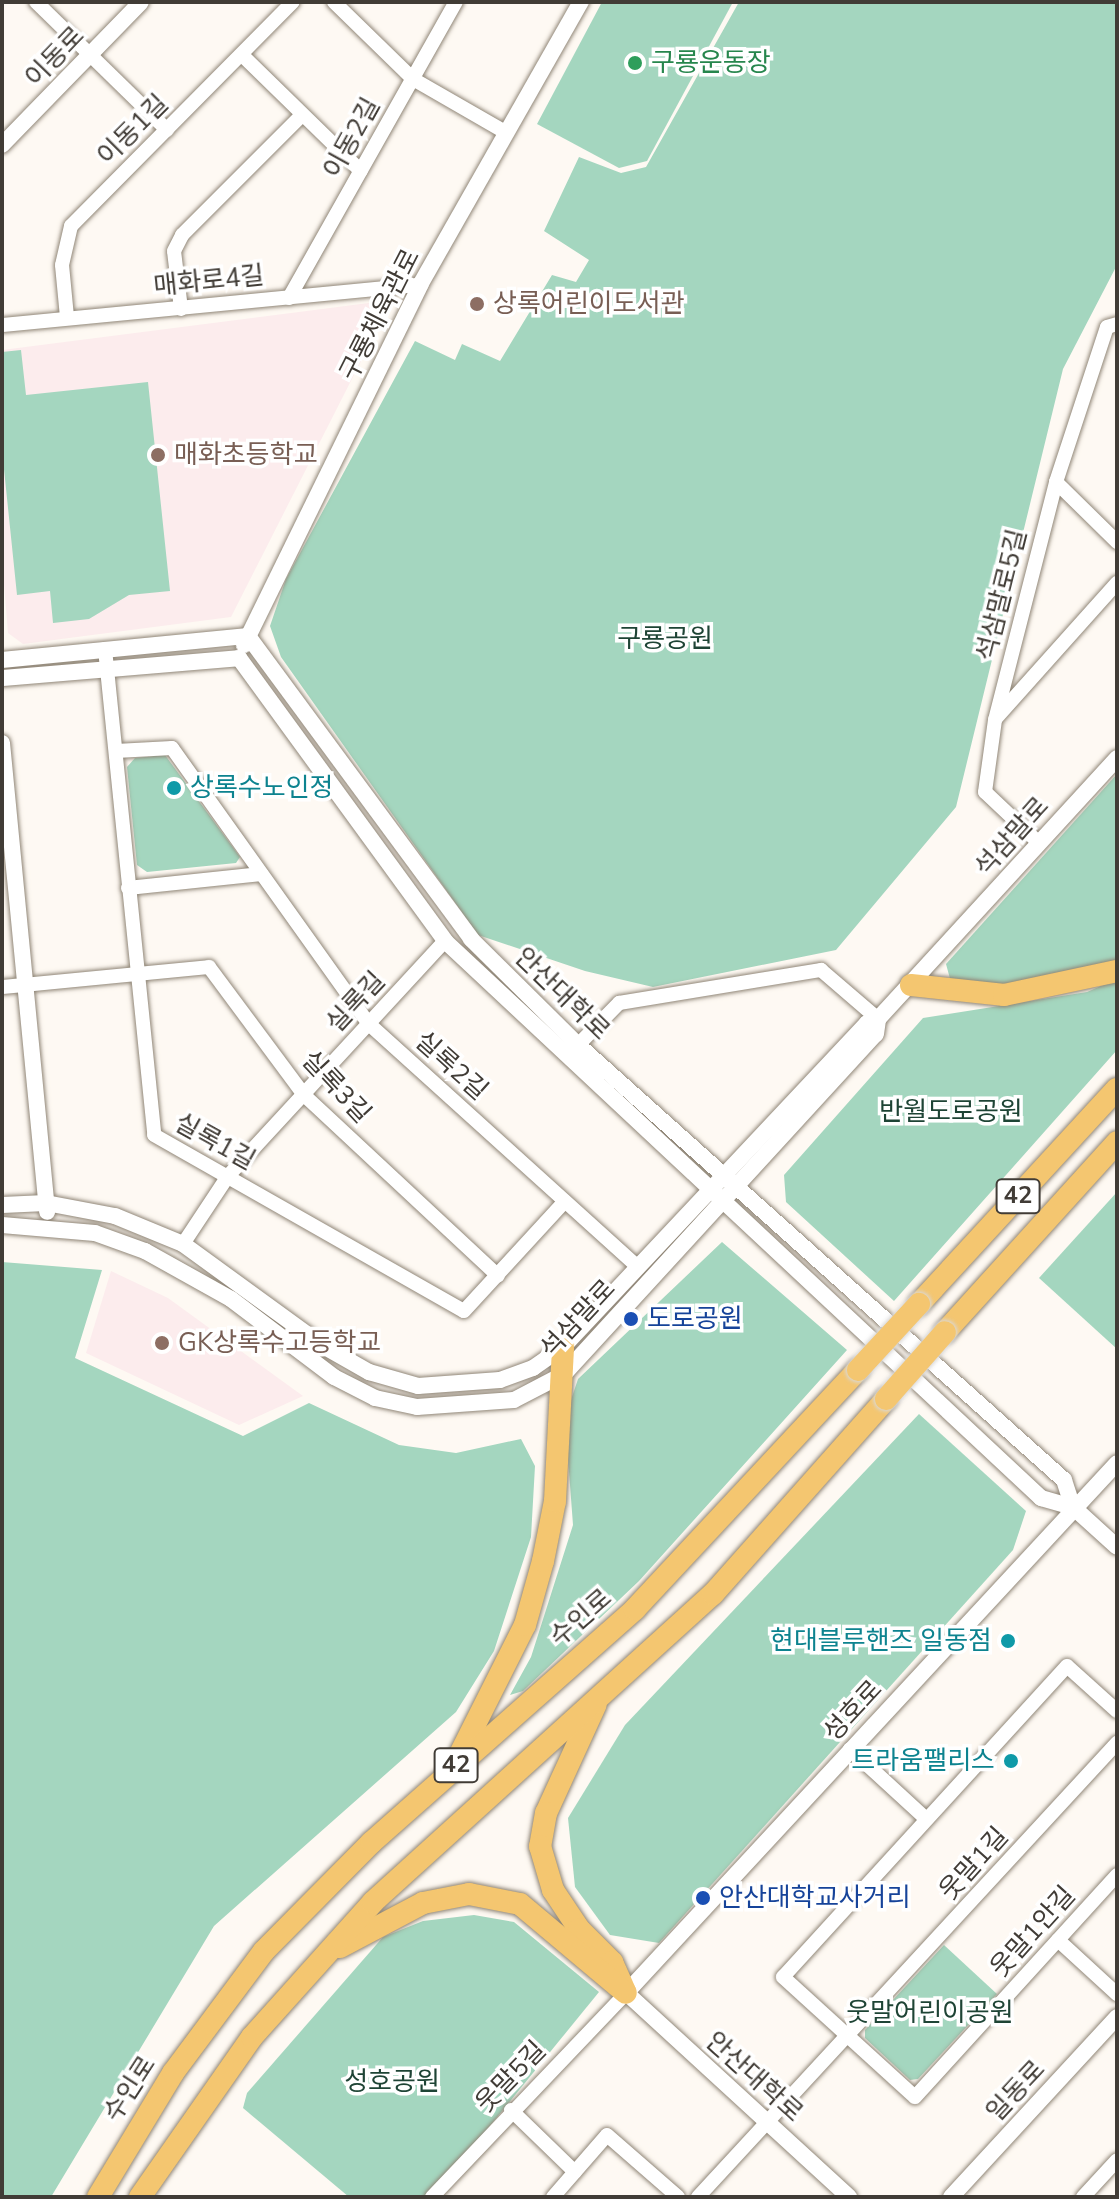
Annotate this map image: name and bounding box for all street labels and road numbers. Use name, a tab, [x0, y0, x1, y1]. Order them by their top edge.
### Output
street label: 이동로	[19, 20, 91, 94]
street label: 이동1길	[91, 88, 175, 172]
street label: 이동2길	[317, 92, 387, 184]
street label: 구룡체육관로	[334, 244, 426, 386]
street label: 매화로4길	[152, 260, 266, 302]
street label: 석삼말로5길	[971, 526, 1033, 664]
street label: 석삼말로	[968, 791, 1056, 883]
street label: 안산대학로	[508, 941, 616, 1047]
street label: 실록길	[320, 965, 392, 1039]
street label: 실록2길	[408, 1025, 494, 1107]
street label: 실록3길	[295, 1044, 377, 1130]
street label: 실록1길	[169, 1107, 261, 1177]
road number: 42	[994, 1176, 1042, 1216]
street label: 석삼말로	[534, 1273, 622, 1365]
street label: 수인로	[544, 1583, 618, 1653]
street label: 성호로	[817, 1674, 889, 1748]
road number: 42	[432, 1745, 480, 1785]
street label: 웃말1길	[933, 1821, 1015, 1907]
street label: 웃말1안길	[984, 1880, 1082, 1984]
street label: 안산대학로	[699, 2025, 809, 2129]
street label: 웃말5길	[469, 2035, 553, 2119]
street label: 수인로	[97, 2050, 163, 2128]
street label: 일동로	[980, 2054, 1052, 2128]

